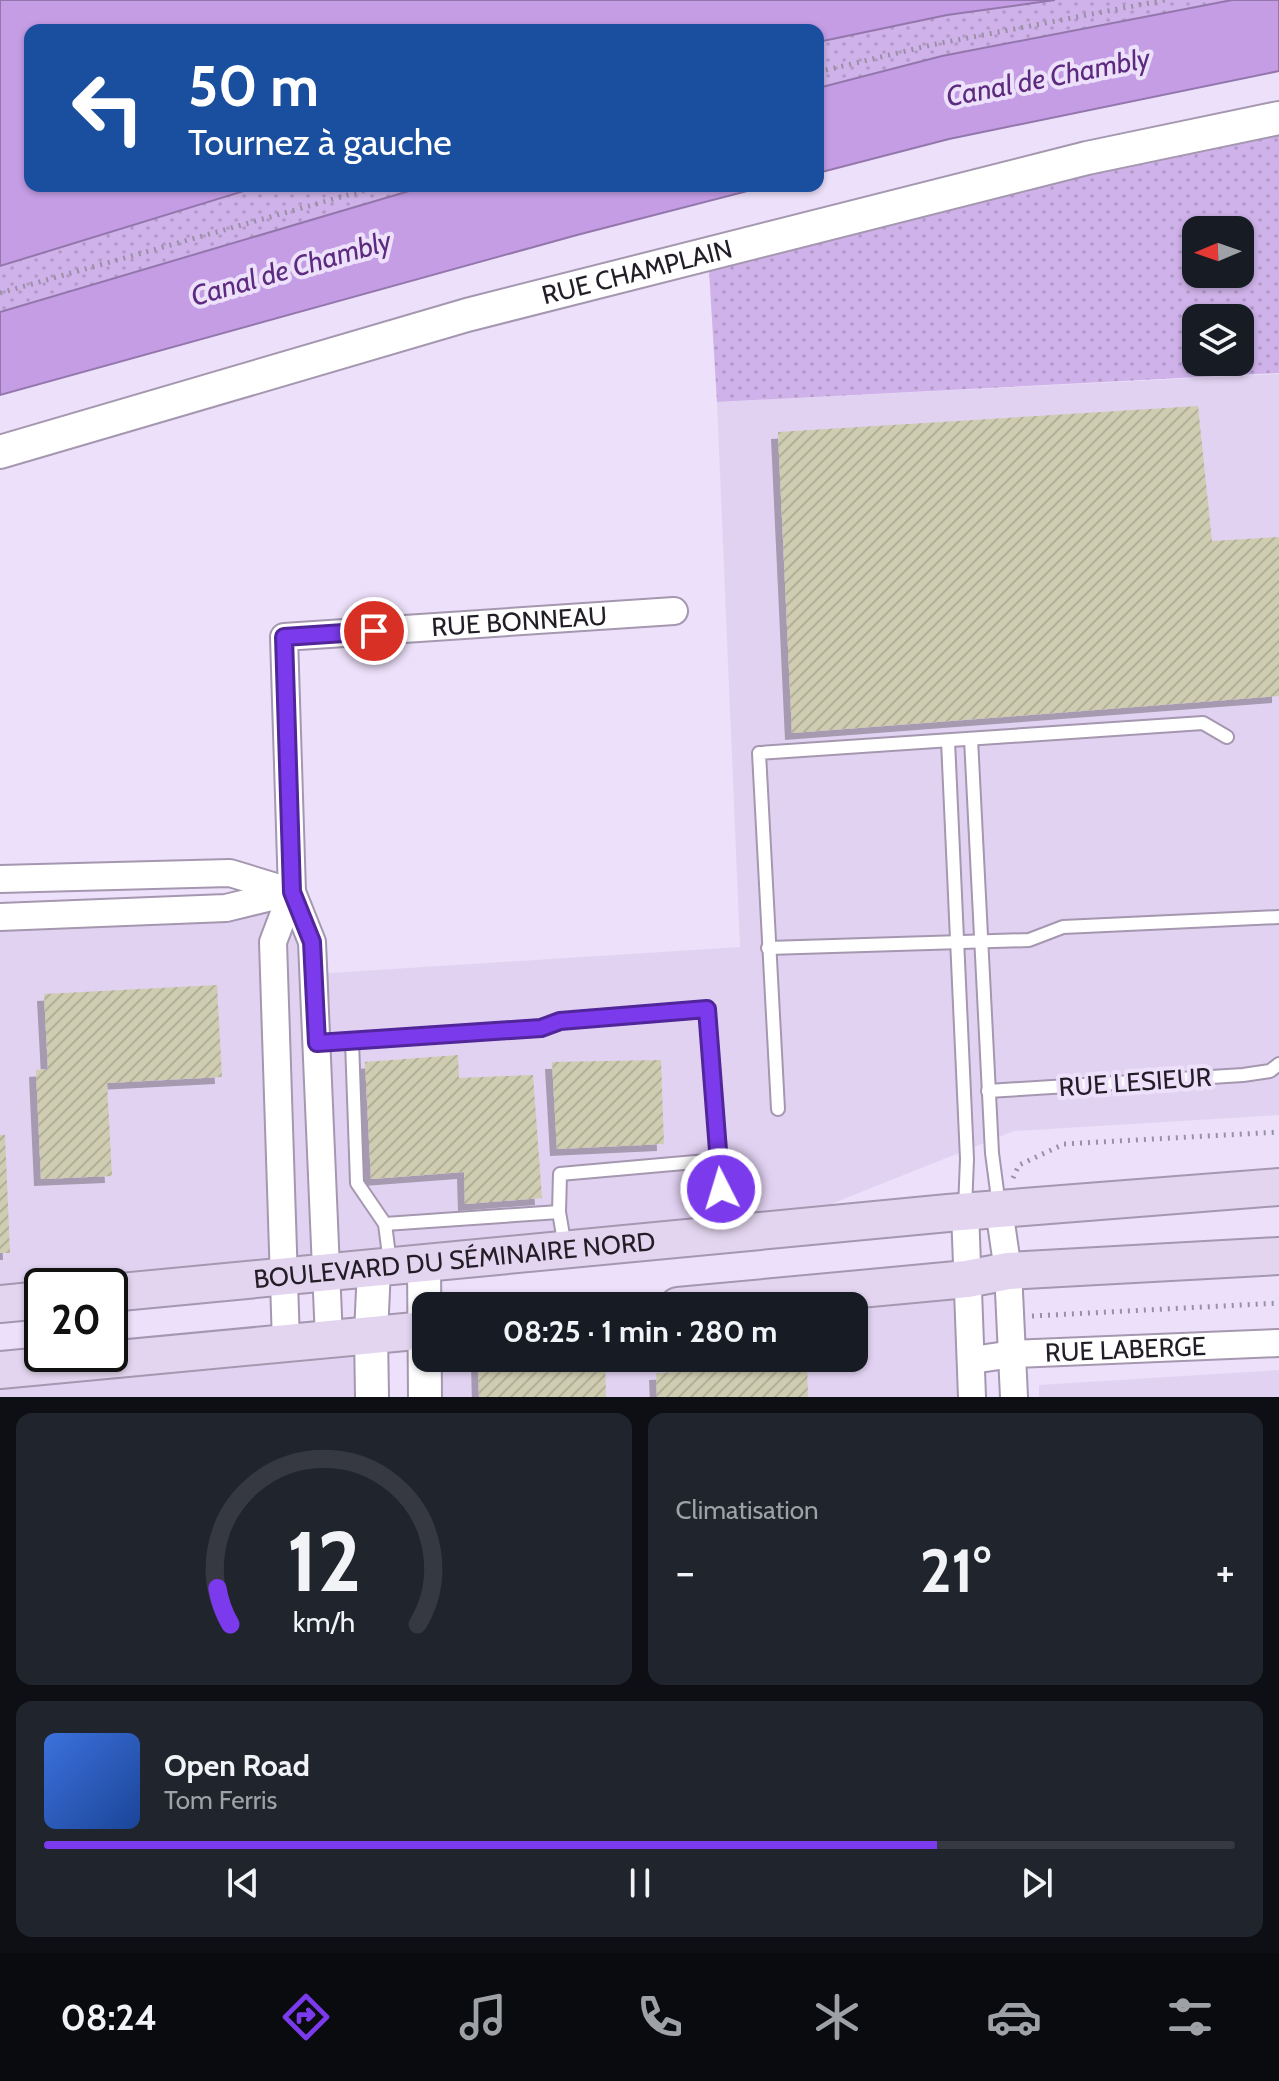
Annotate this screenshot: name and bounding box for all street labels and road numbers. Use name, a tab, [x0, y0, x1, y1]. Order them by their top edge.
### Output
street label: RUE CHAMPLAIN	[538, 233, 735, 311]
street label: RUE BONNEAU	[430, 600, 608, 643]
street label: RUE LESIEUR	[1058, 1061, 1213, 1103]
street label: BOULEVARD DU SÉMINAIRE NORD	[252, 1225, 657, 1295]
street label: RUE LABERGE	[1044, 1330, 1207, 1369]

